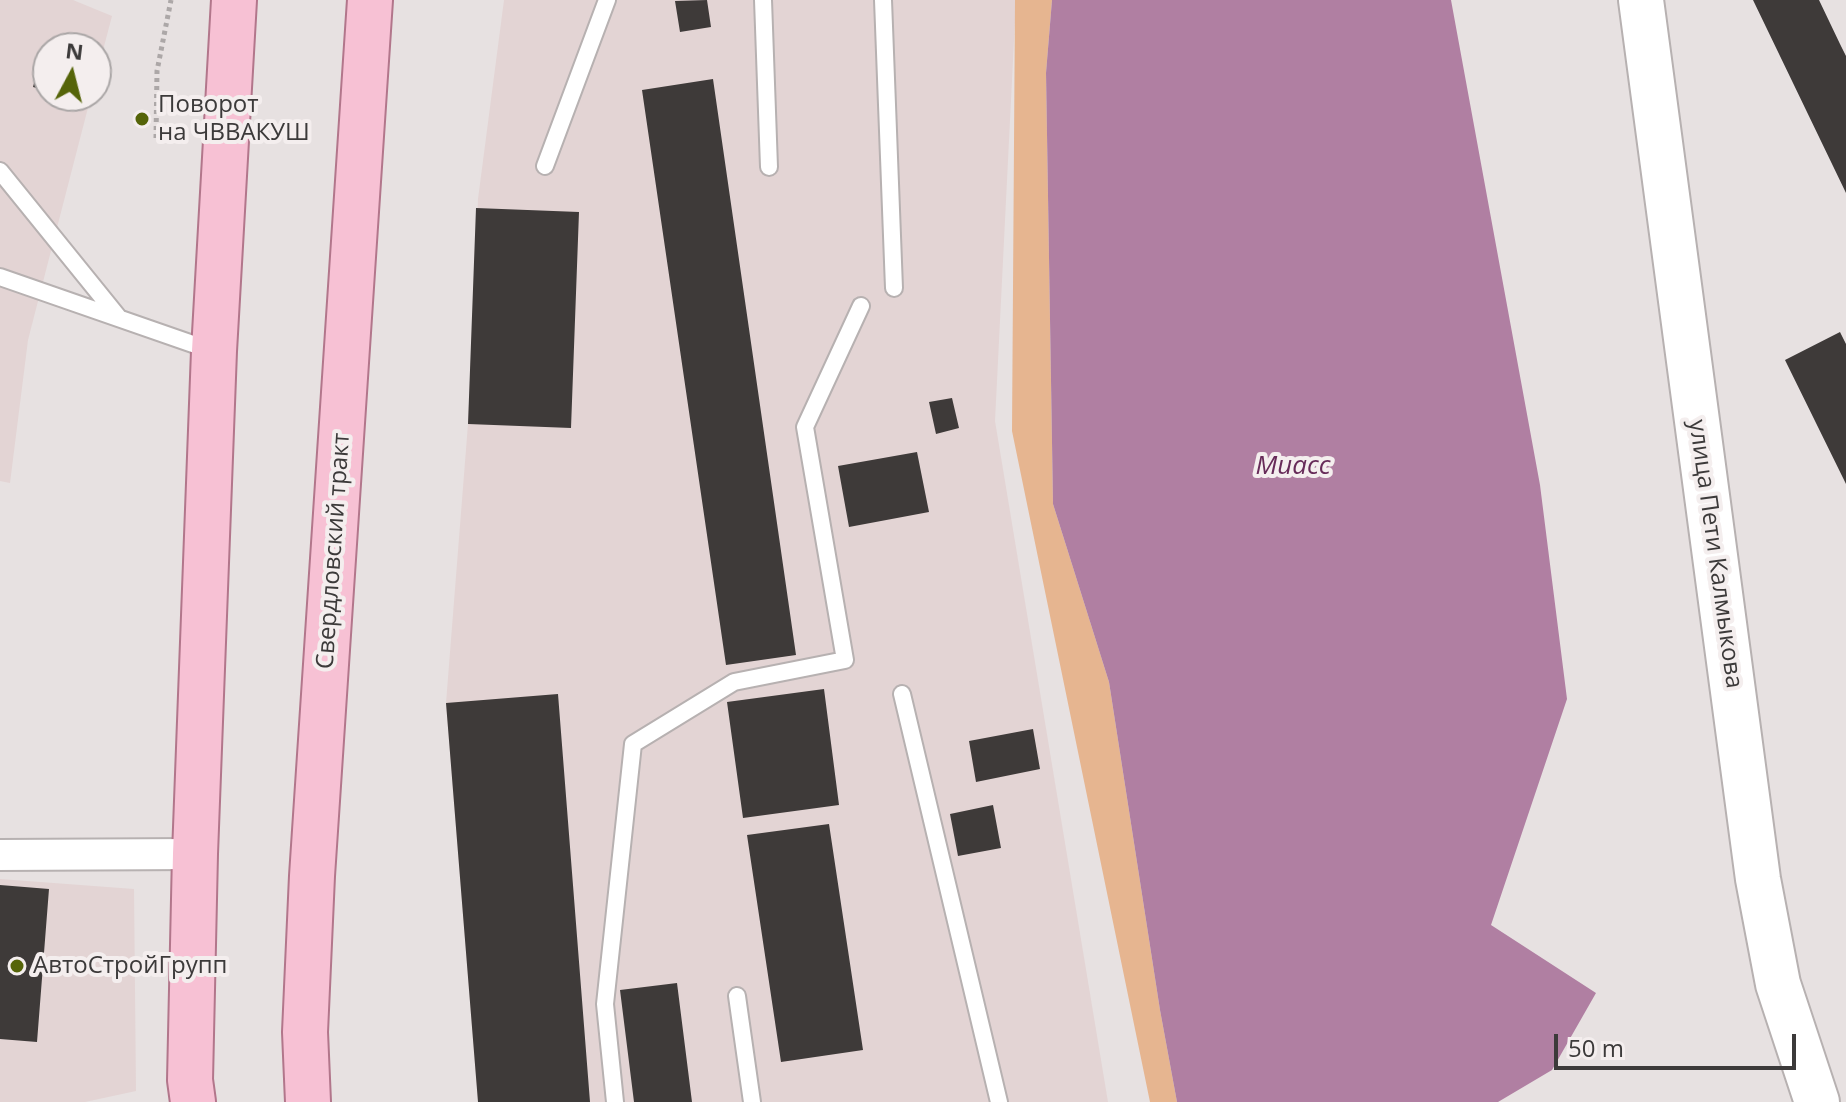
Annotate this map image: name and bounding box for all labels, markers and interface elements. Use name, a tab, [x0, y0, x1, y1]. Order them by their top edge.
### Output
north arrow	[32, 32, 112, 112]
text: N	[64, 34, 85, 66]
place label: Поворот на ЧВВАКУШ	[158, 91, 310, 147]
marker: Поворот на ЧВВАКУШ	[133, 110, 151, 128]
street label: улица Пети Калмыкова	[1682, 418, 1748, 690]
street label: Свердловский тракт	[311, 432, 357, 670]
water label: Миасс	[1255, 451, 1331, 483]
place label: АвтоСтройГрупп	[33, 952, 227, 980]
marker: АвтоСтройГрупп	[8, 957, 26, 975]
scale bar	[1558, 1018, 1800, 1068]
text: 50 m	[1568, 1031, 1624, 1064]

